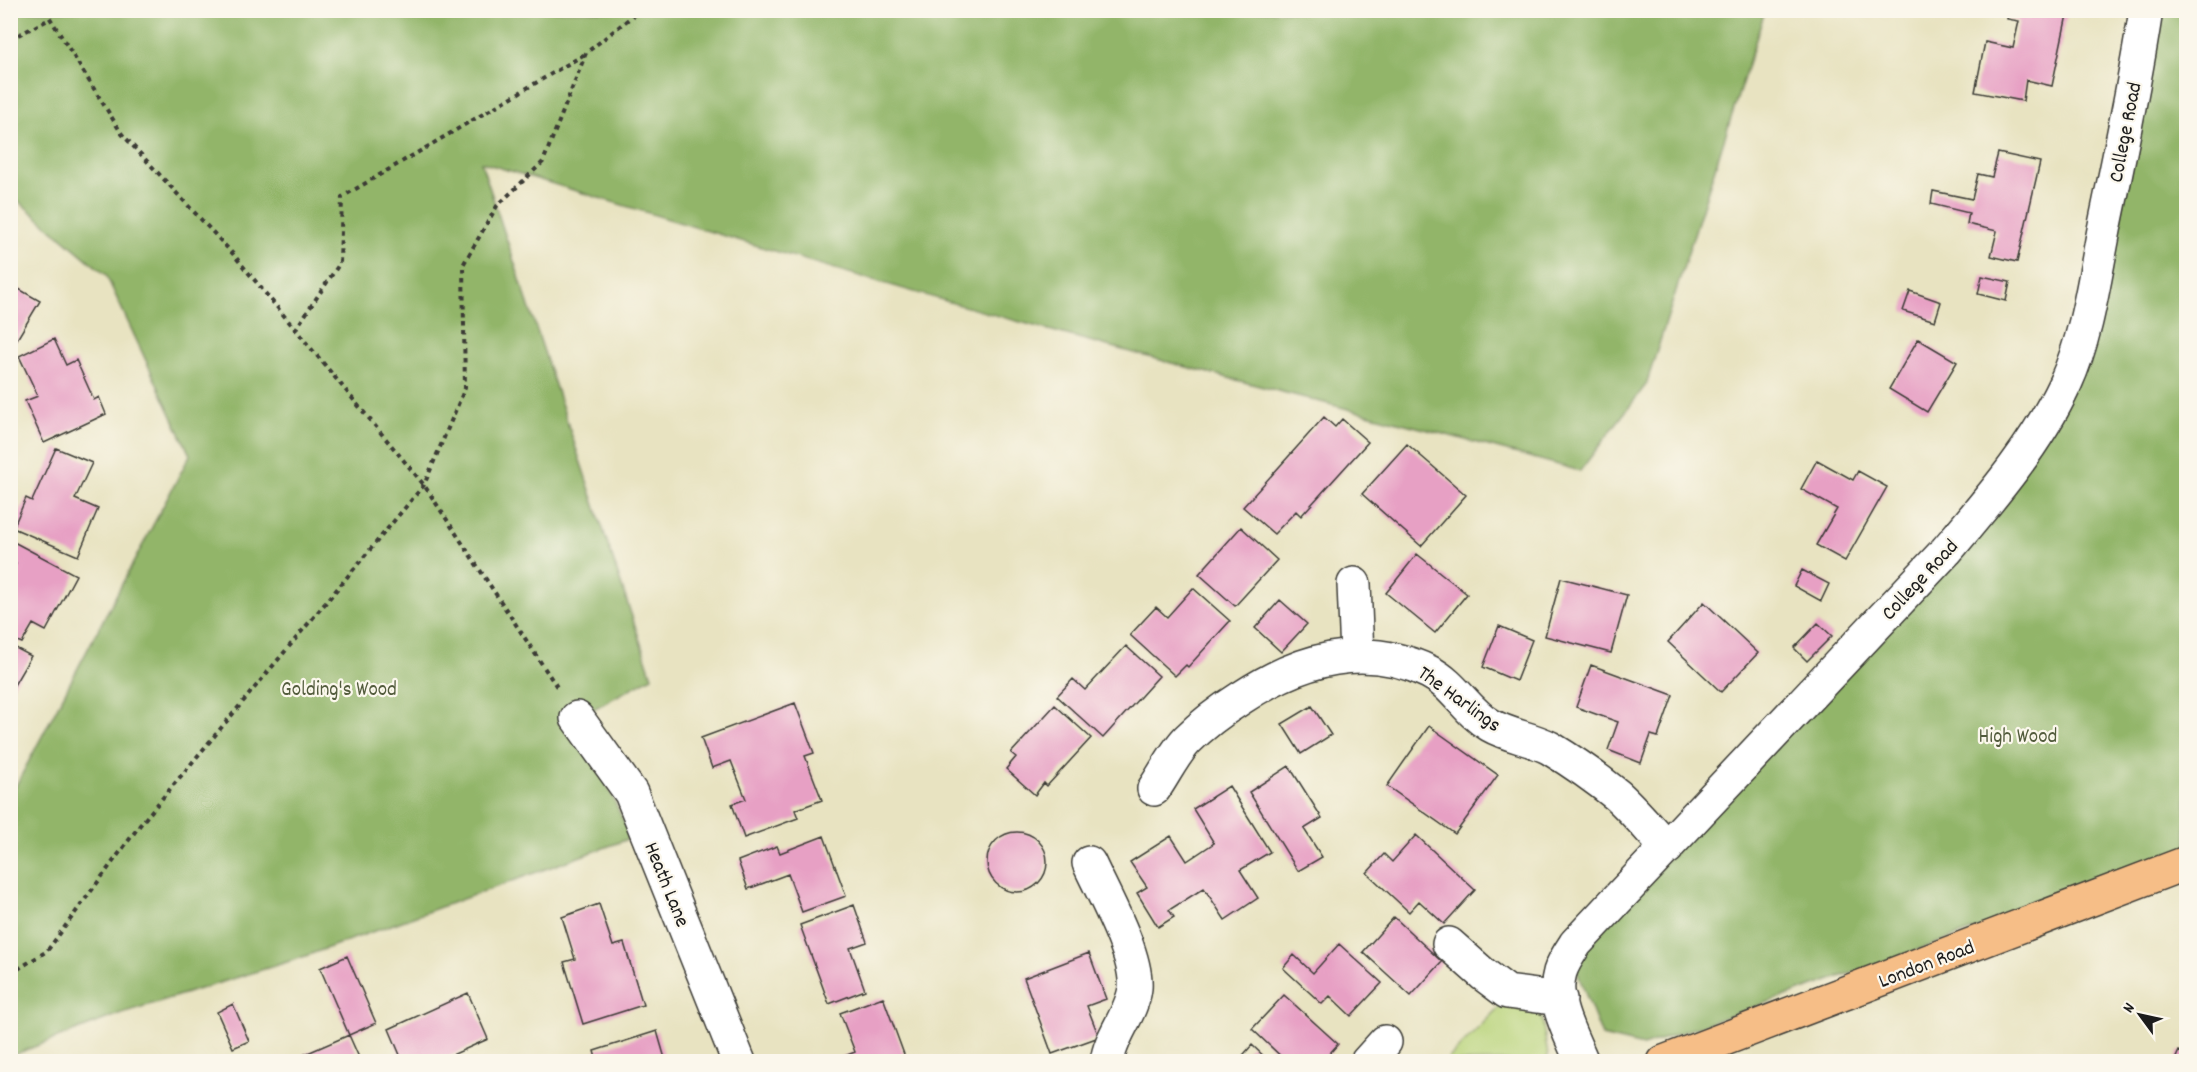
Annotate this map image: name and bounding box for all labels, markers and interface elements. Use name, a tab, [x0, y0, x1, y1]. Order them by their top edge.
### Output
street label: College Road	[2103, 80, 2151, 185]
street label: College Road	[1876, 534, 1967, 628]
street label: The Harlings	[1410, 660, 1506, 741]
park label: Golding's Wood	[281, 676, 397, 706]
park label: High Wood	[1979, 723, 2057, 753]
street label: Heath Lane	[635, 838, 696, 932]
street label: London Road	[1875, 934, 1979, 998]
north arrow	[2110, 985, 2170, 1045]
text: N	[2118, 999, 2141, 1018]

